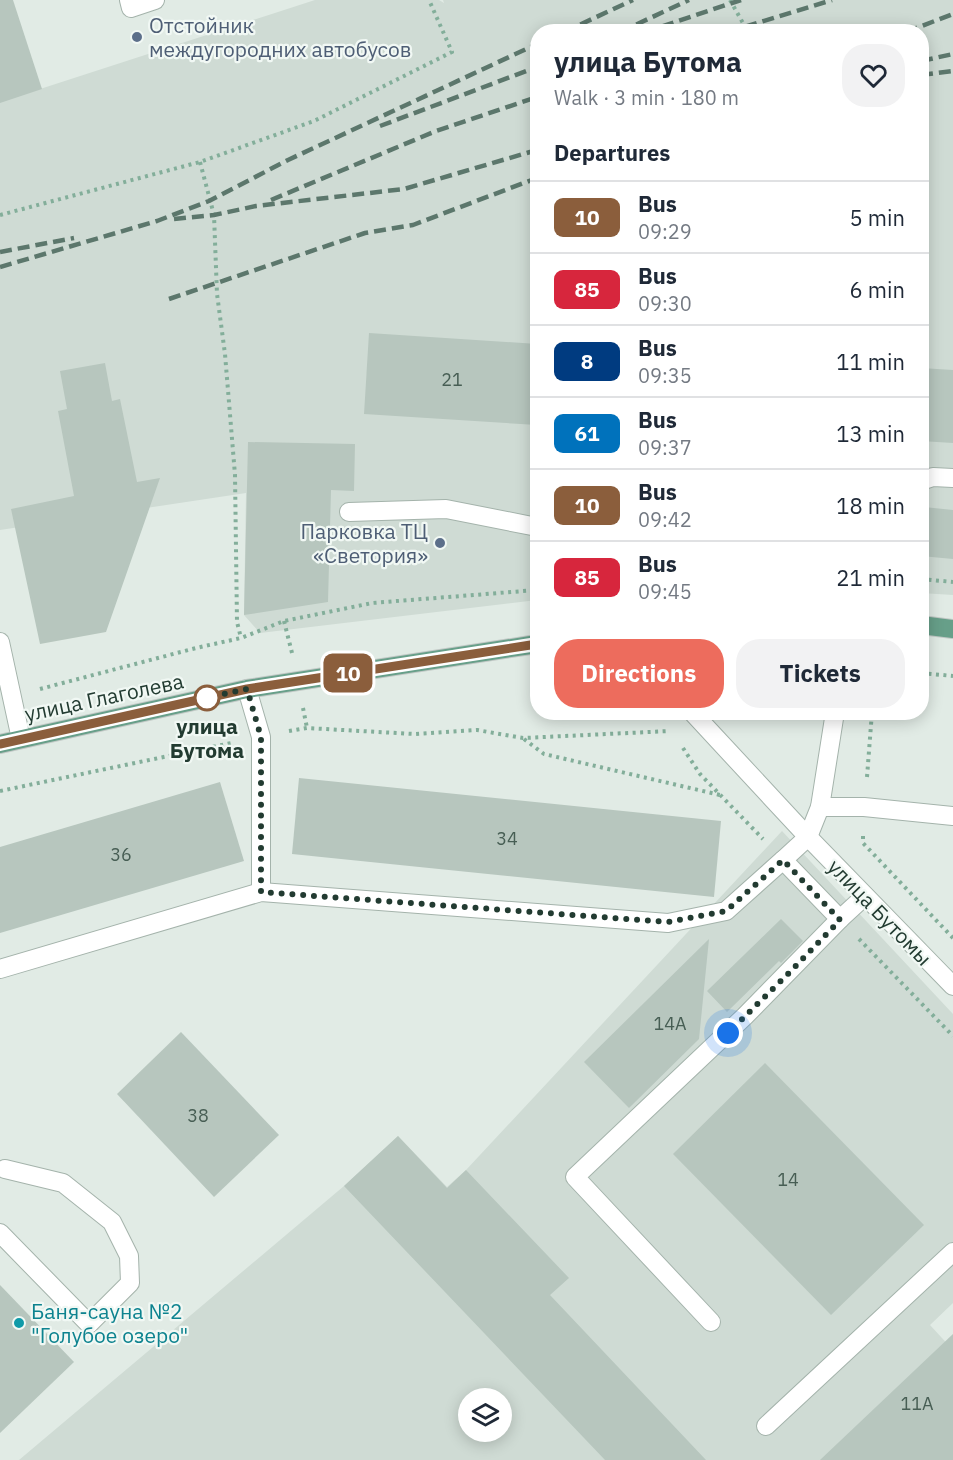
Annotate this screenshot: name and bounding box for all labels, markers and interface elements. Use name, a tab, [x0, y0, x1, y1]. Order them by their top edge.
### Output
place label: Отстойник междугородних автобусов	[149, 11, 411, 63]
marker: Отстойник междугородних автобусов	[130, 30, 144, 44]
text: улица Бутома	[554, 43, 742, 80]
button: heart	[842, 44, 905, 107]
text: Walk · 3 min · 180 m	[554, 84, 739, 111]
text: Departures	[554, 138, 670, 167]
text: Bus	[638, 189, 677, 218]
text: 10	[574, 203, 600, 231]
text: 5 min	[849, 203, 905, 232]
text: 09:29	[638, 218, 692, 245]
text: Bus	[638, 261, 677, 290]
text: 85	[574, 275, 600, 303]
text: 6 min	[849, 275, 905, 304]
text: 09:30	[638, 290, 692, 317]
text: Bus	[638, 333, 677, 362]
text: 8	[581, 347, 593, 375]
text: 11 min	[836, 347, 905, 376]
text: 09:35	[638, 362, 692, 389]
house number: 21	[441, 368, 463, 391]
text: Bus	[638, 405, 677, 434]
text: 61	[574, 419, 600, 447]
text: 13 min	[836, 419, 905, 448]
text: 09:37	[638, 434, 692, 461]
text: Bus	[638, 477, 677, 506]
text: 10	[574, 491, 600, 519]
text: 18 min	[836, 491, 905, 520]
text: 09:42	[638, 506, 692, 533]
place label: Парковка ТЦ «Светория»	[301, 517, 428, 569]
marker: Парковка ТЦ «Светория»	[433, 536, 447, 550]
text: Bus	[638, 549, 677, 578]
text: 85	[574, 563, 600, 591]
text: 21 min	[836, 563, 905, 592]
text: 09:45	[638, 578, 692, 605]
button: Directions	[554, 639, 724, 708]
button: Tickets	[736, 639, 905, 708]
line badge: 10	[321, 654, 375, 692]
text: 10	[335, 659, 361, 687]
street label: улица Глаголева	[22, 666, 186, 728]
marker: улица Бутома	[194, 685, 220, 711]
place label: улица Бутома	[170, 712, 244, 764]
house number: 34	[496, 827, 518, 850]
house number: 36	[110, 843, 132, 866]
street label: улица Бутомы	[822, 853, 938, 971]
house number: 14А	[653, 1012, 687, 1035]
your location	[713, 1018, 743, 1048]
house number: 38	[187, 1104, 209, 1127]
house number: 14	[777, 1168, 799, 1191]
place label: Баня-сауна №2 "Голубое озеро"	[31, 1297, 188, 1349]
marker: Баня-сауна №2 "Голубое озеро"	[12, 1316, 26, 1330]
map controls	[458, 1388, 512, 1442]
button: layers	[458, 1388, 512, 1442]
house number: 11А	[900, 1392, 934, 1415]

